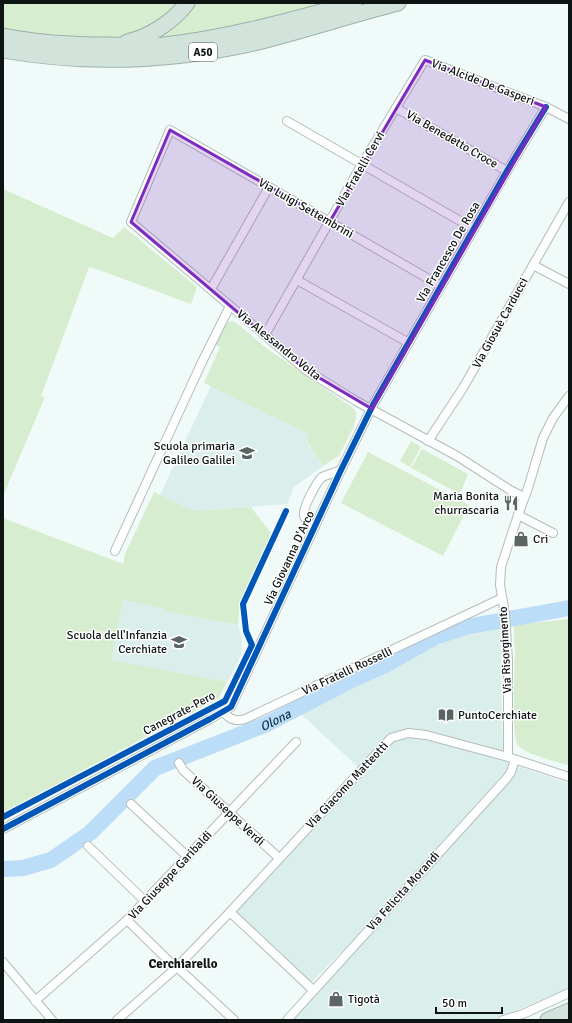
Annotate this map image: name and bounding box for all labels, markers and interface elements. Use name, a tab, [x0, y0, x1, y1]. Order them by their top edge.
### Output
road number: A50	[189, 43, 217, 61]
street label: Via Alcide De Gasperi	[429, 56, 537, 109]
street label: Via Benedetto Croce	[403, 107, 500, 172]
street label: Via Fratelli Cervi	[333, 129, 388, 210]
street label: Via Luigi Settembrini	[256, 175, 356, 242]
street label: Via Francesco De Rosa	[413, 199, 483, 305]
street label: Via Giosuè Carducci	[469, 275, 532, 371]
street label: Via Alessandro Volta	[233, 307, 324, 384]
place label: Scuola primaria Galileo Galilei	[154, 439, 235, 468]
school or university icon: Scuola primaria Galileo Galilei	[238, 444, 256, 462]
place label: Maria Bonita churrascaria	[433, 489, 499, 518]
restaurant icon: Maria Bonita churrascaria	[502, 494, 520, 512]
street label: Via Giovanna D'Arco	[261, 508, 318, 608]
shop icon: Cri	[512, 530, 530, 548]
place label: Cri	[533, 532, 548, 547]
street label: Via Risorgimento	[496, 606, 515, 694]
place label: Scuola dell'Infanzia Cerchiate	[67, 628, 167, 657]
school or university icon: Scuola dell'Infanzia Cerchiate	[170, 633, 188, 651]
street label: Via Fratelli Rosselli	[300, 644, 395, 699]
street label: Canegrate-Pero	[141, 688, 218, 739]
water label: Olona	[258, 706, 294, 735]
library icon: PuntoCerchiate	[437, 706, 455, 724]
place label: PuntoCerchiate	[458, 708, 537, 723]
street label: Via Giacomo Matteotti	[303, 739, 392, 832]
street label: Via Giuseppe Verdi	[188, 773, 268, 849]
street label: Via Giuseppe Garibaldi	[125, 828, 215, 923]
street label: Via Felicita Morandi	[364, 848, 443, 934]
district label: Cerchiarello	[148, 956, 218, 972]
scale bar	[436, 989, 502, 1015]
shop icon: Tigotà	[327, 990, 345, 1008]
place label: Tigotà	[348, 992, 380, 1007]
text: 50 m	[442, 996, 467, 1011]

